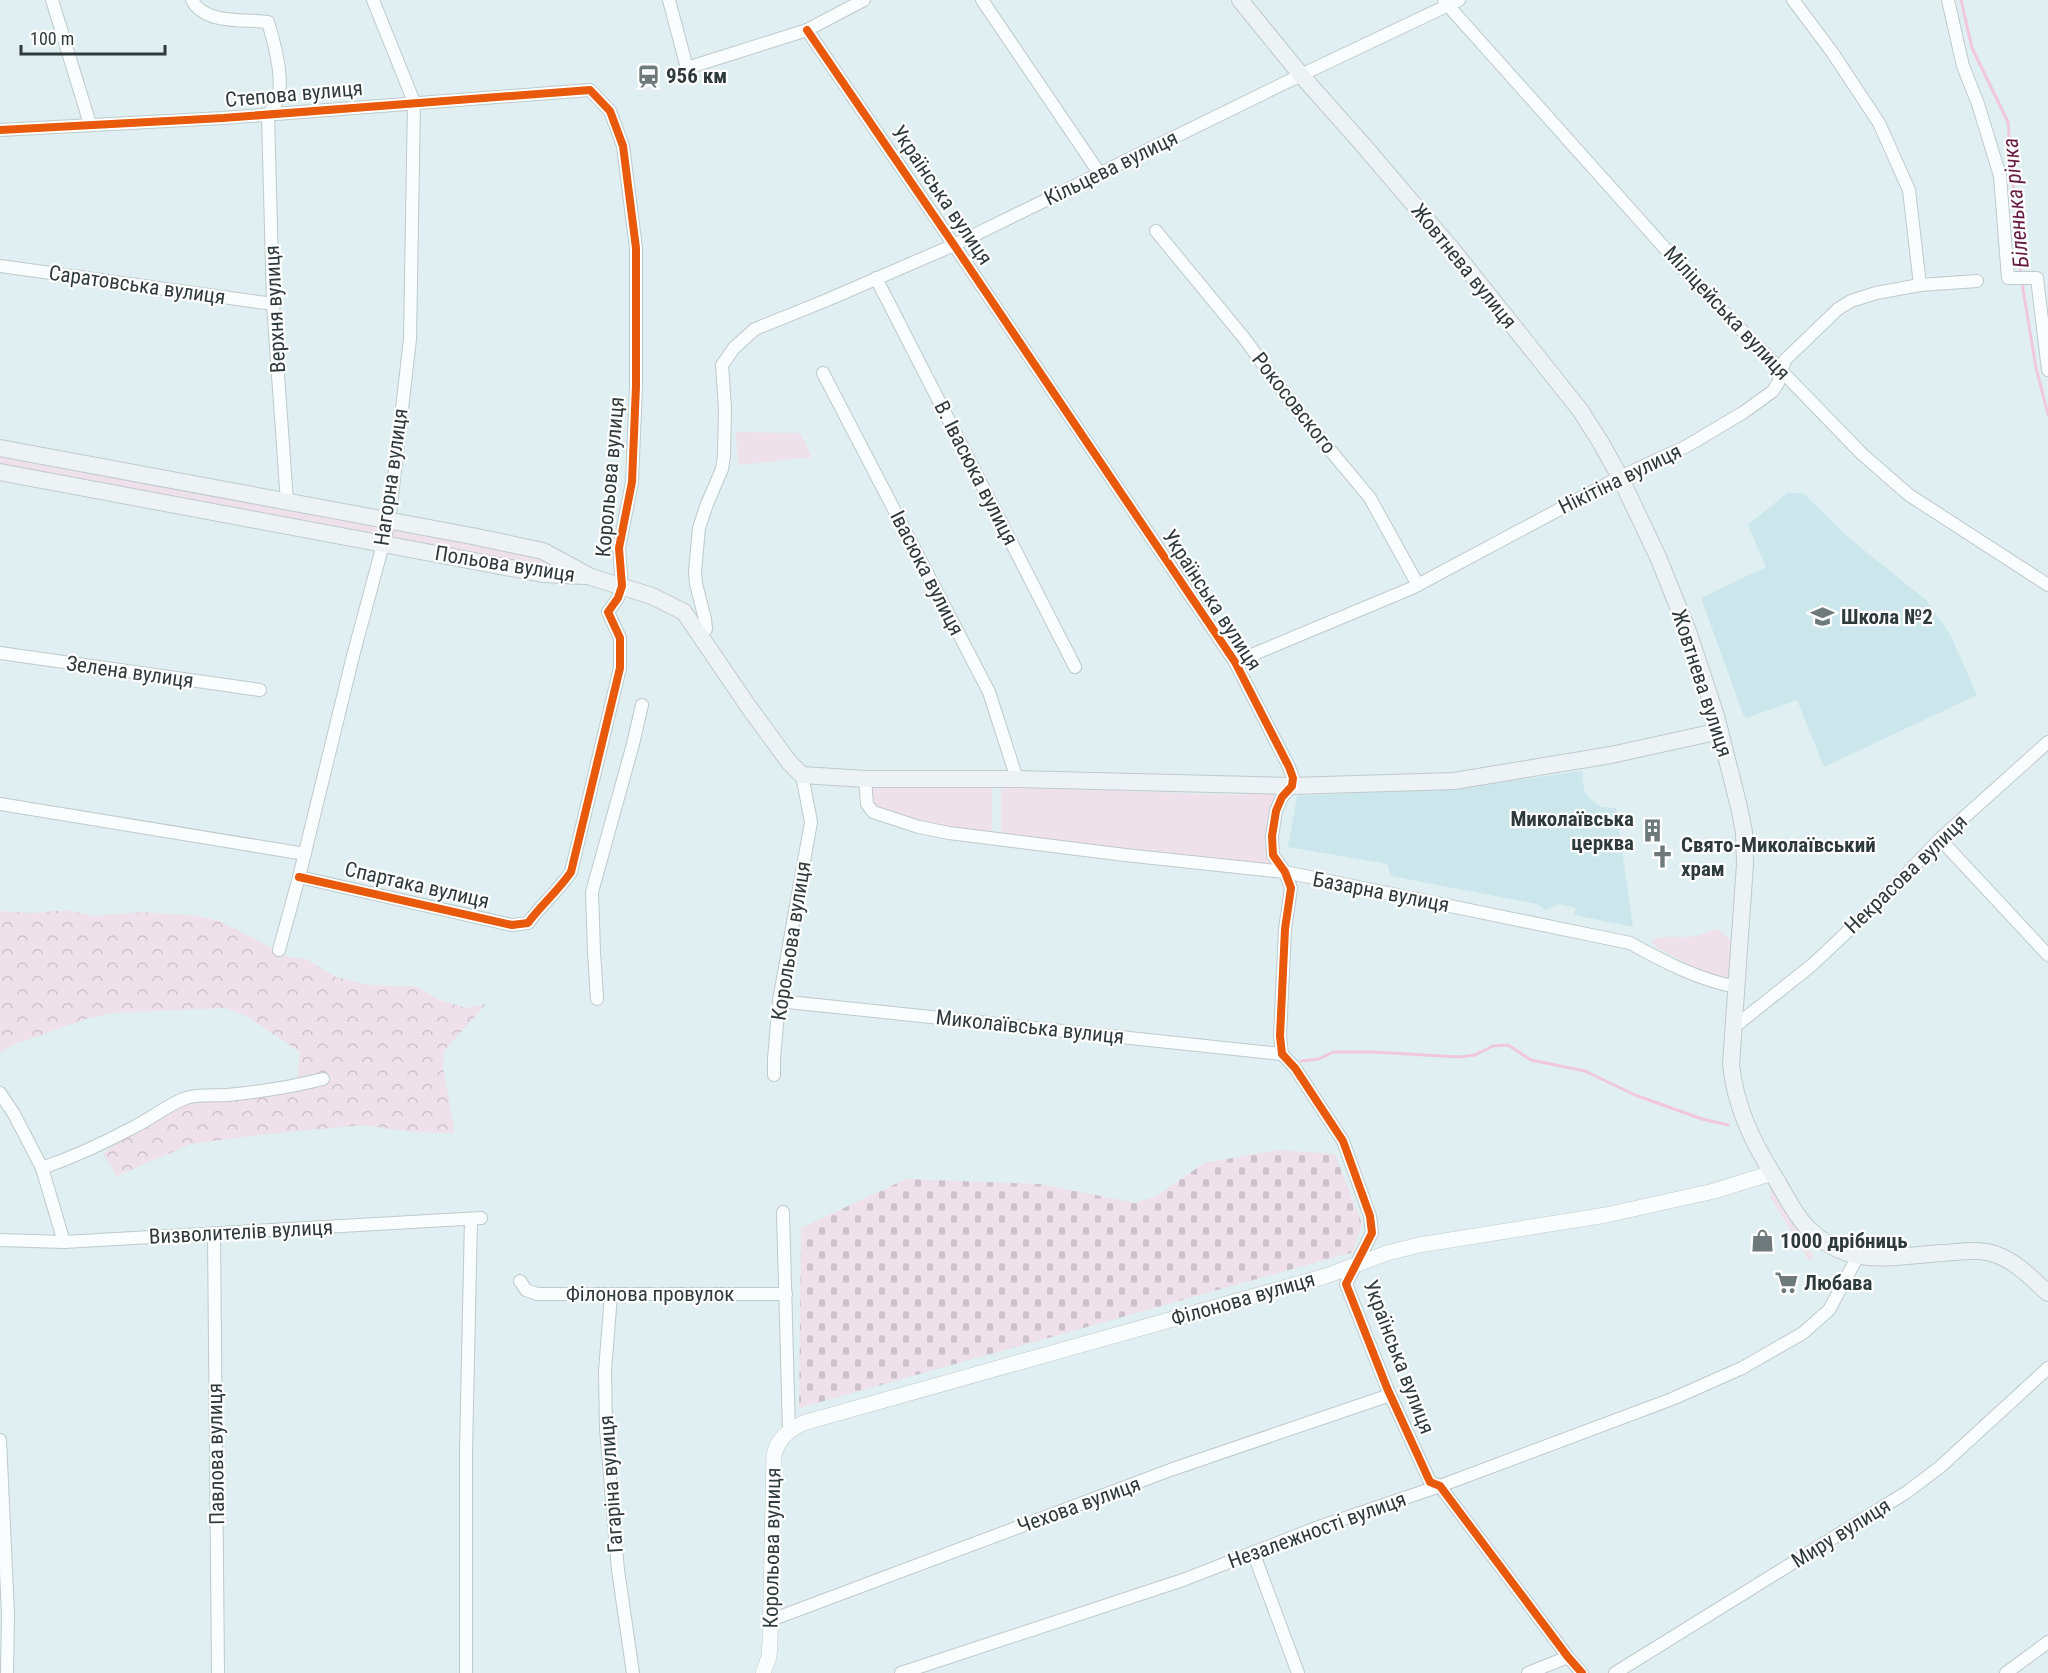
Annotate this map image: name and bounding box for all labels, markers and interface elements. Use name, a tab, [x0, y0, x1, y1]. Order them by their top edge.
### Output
scale bar	[21, 18, 165, 56]
text: 100 m	[30, 28, 74, 49]
station icon: 956 км	[635, 63, 661, 89]
place label: 956 км	[666, 64, 727, 88]
street label: Степова вулиця	[224, 76, 364, 112]
street label: Українська вулиця	[887, 121, 997, 269]
street label: Кільцева вулиця	[1041, 125, 1181, 211]
water label: Біленька річка	[1997, 137, 2034, 269]
street label: Жовтнева вулиця	[1406, 199, 1522, 333]
street label: Міліцейська вулиця	[1659, 241, 1795, 385]
street label: Верхня вулиця	[260, 245, 290, 373]
street label: Саратовська вулиця	[47, 261, 227, 309]
street label: Рокосовского	[1247, 348, 1341, 458]
street label: Корольова вулиця	[591, 396, 629, 558]
street label: В. Івасюка вулиця	[929, 397, 1023, 549]
street label: Нагорна вулиця	[369, 407, 413, 547]
street label: Нікітіна вулиця	[1555, 439, 1685, 519]
street label: Івасюка вулиця	[885, 507, 969, 639]
street label: Українська вулиця	[1158, 525, 1266, 675]
street label: Польова вулиця	[433, 541, 577, 587]
school or university icon: Школа №2	[1810, 604, 1836, 630]
place label: Школа №2	[1841, 605, 1933, 629]
street label: Жовтнева вулиця	[1667, 606, 1737, 760]
street label: Зелена вулиця	[65, 651, 195, 693]
place label: Миколаївська церква	[1510, 807, 1634, 855]
street label: Некрасова вулиця	[1840, 810, 1972, 938]
building icon: Миколаївська церква	[1639, 818, 1665, 844]
place label: Свято-Миколаївський храм	[1681, 833, 1876, 881]
church icon: Свято-Миколаївський храм	[1650, 844, 1676, 870]
street label: Спартака вулиця	[342, 857, 492, 913]
street label: Корольова вулиця	[767, 860, 815, 1022]
street label: Базарна вулиця	[1311, 867, 1451, 917]
street label: Миколаївська вулиця	[935, 1005, 1125, 1049]
street label: Визволителів вулиця	[148, 1215, 334, 1249]
shop icon: 1000 дрібниць	[1749, 1228, 1775, 1254]
place label: 1000 дрібниць	[1780, 1229, 1908, 1253]
street label: Філонова вулиця	[1168, 1267, 1318, 1331]
supermarket icon: Любава	[1773, 1270, 1799, 1296]
place label: Любава	[1804, 1271, 1873, 1295]
street label: Українська вулиця	[1359, 1277, 1439, 1437]
street label: Філонова провулок	[566, 1282, 734, 1306]
street label: Павлова вулиця	[203, 1383, 229, 1525]
street label: Гагаріна вулиця	[594, 1414, 628, 1554]
street label: Корольова вулиця	[759, 1467, 785, 1629]
street label: Чехова вулиця	[1014, 1472, 1144, 1538]
street label: Незалежності вулиця	[1225, 1487, 1409, 1573]
street label: Миру вулиця	[1787, 1493, 1895, 1573]

